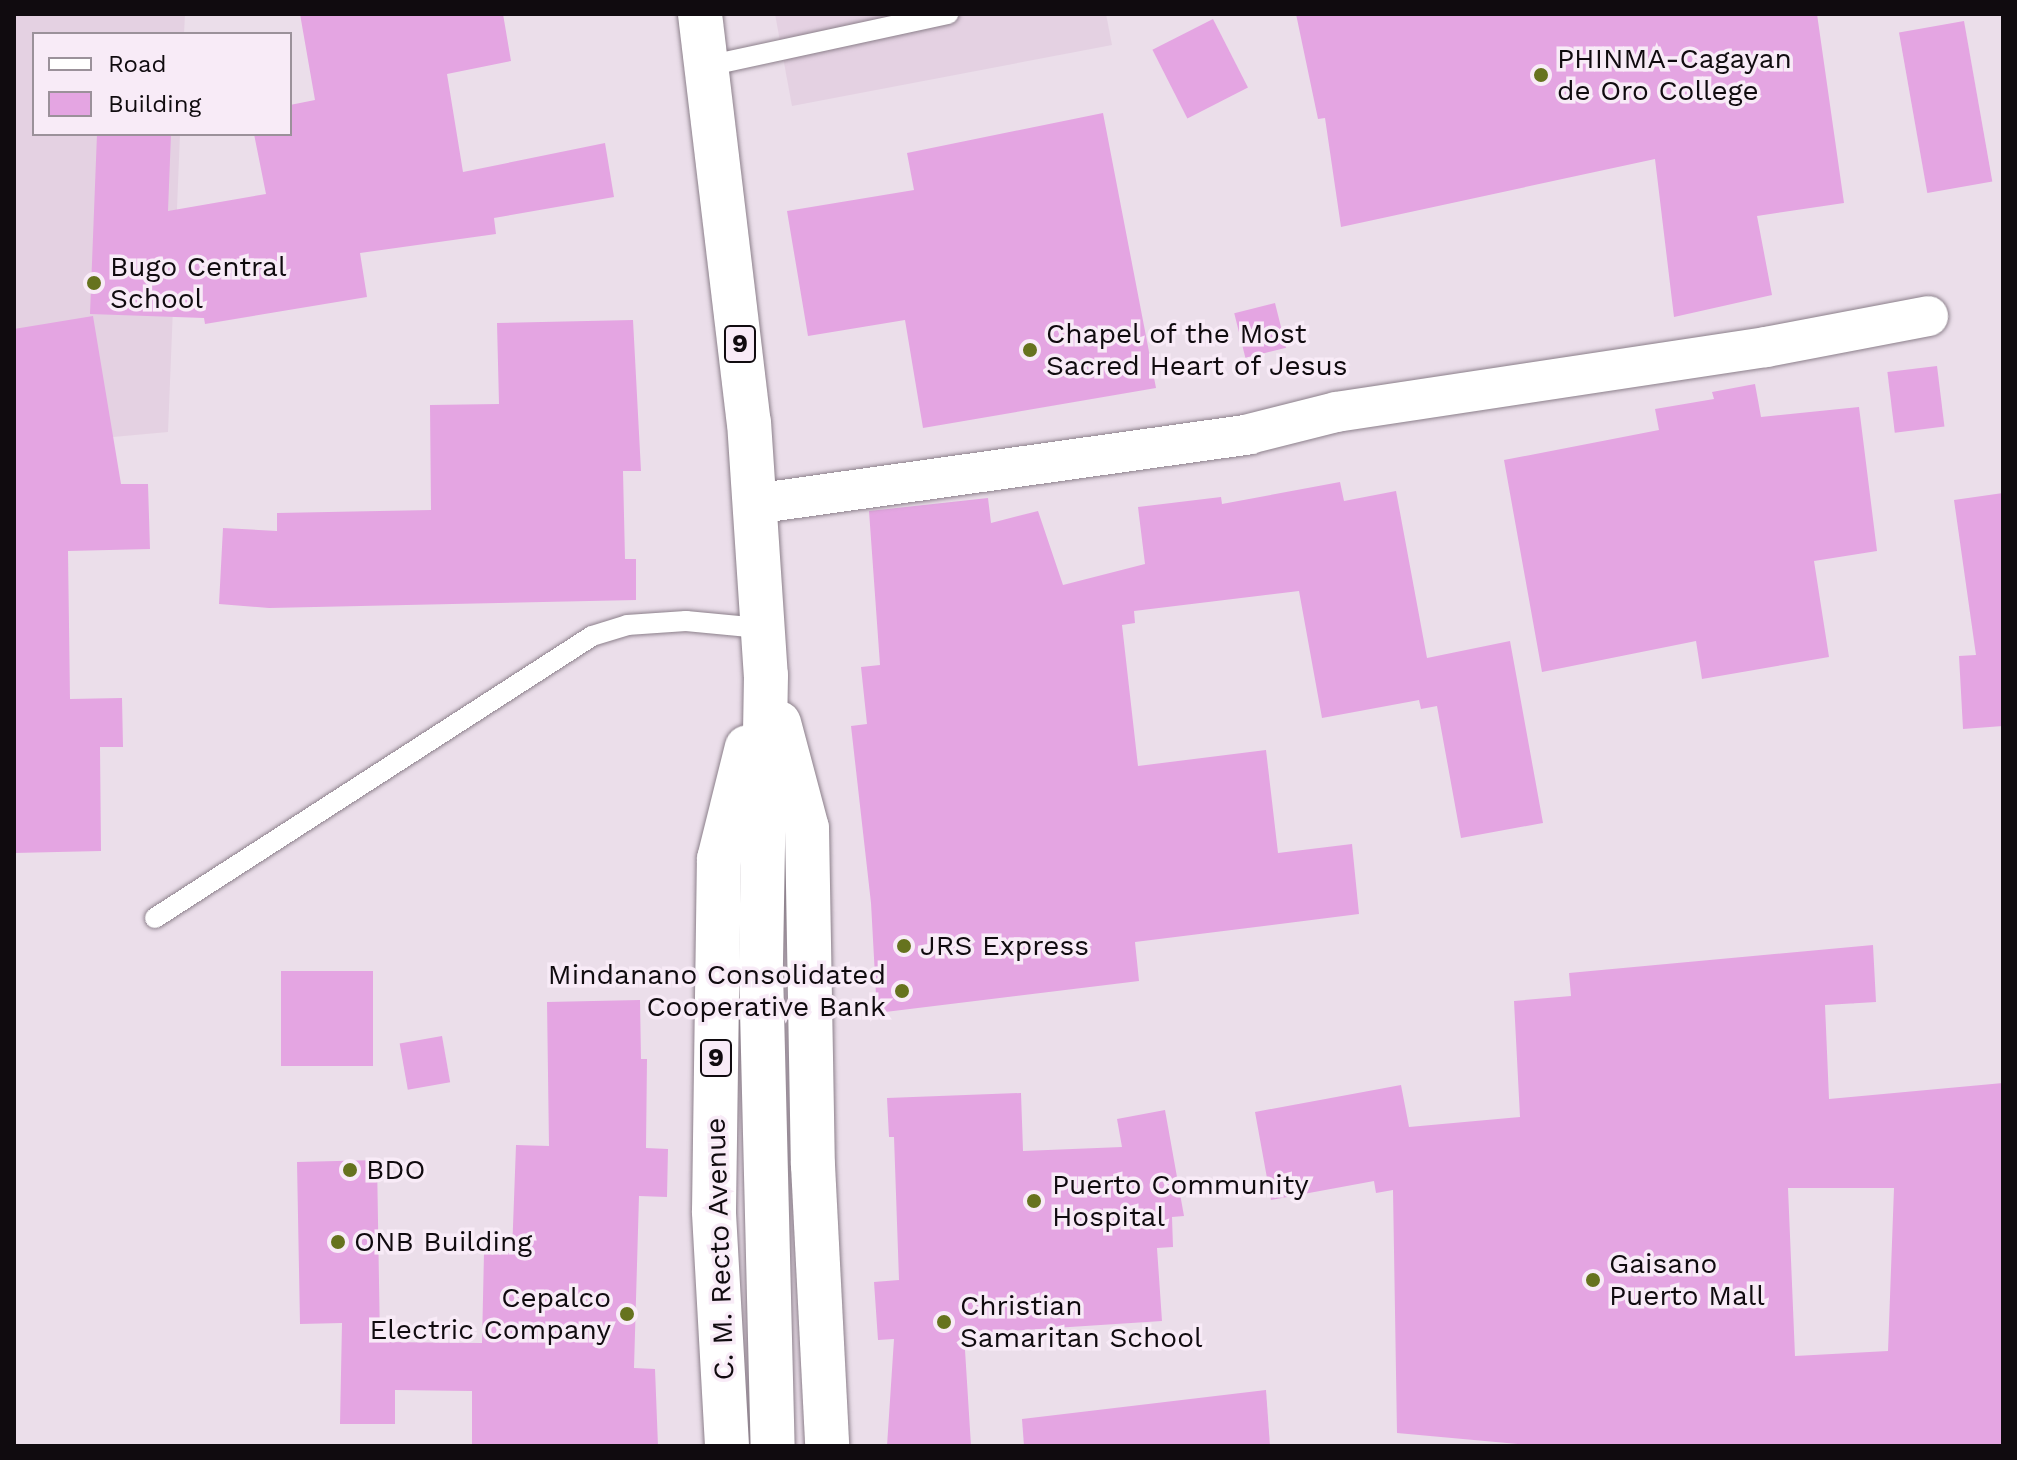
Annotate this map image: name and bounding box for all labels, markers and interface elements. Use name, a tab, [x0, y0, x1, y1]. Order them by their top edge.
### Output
legend	[32, 32, 292, 136]
place label: PHINMA-Cagayan de Oro College	[1557, 42, 1792, 108]
text: Road	[108, 50, 167, 78]
marker: PHINMA-Cagayan de Oro College	[1532, 66, 1550, 84]
text: Building	[108, 90, 201, 118]
place label: Bugo Central School	[110, 250, 286, 316]
marker: Bugo Central School	[85, 274, 103, 292]
place label: Chapel of the Most Sacred Heart of Jesus	[1046, 317, 1349, 383]
road number: 9	[722, 322, 758, 366]
marker: Chapel of the Most Sacred Heart of Jesus	[1021, 341, 1039, 359]
place label: JRS Express	[920, 929, 1089, 963]
marker: JRS Express	[895, 937, 913, 955]
place label: Mindanano Consolidated Cooperative Bank	[548, 958, 886, 1024]
marker: Mindanano Consolidated Cooperative Bank	[893, 982, 911, 1000]
road number: 9	[698, 1036, 734, 1080]
street label: C. M. Recto Avenue	[699, 1117, 741, 1381]
place label: BDO	[366, 1153, 425, 1187]
marker: BDO	[341, 1161, 359, 1179]
place label: Puerto Community Hospital	[1052, 1168, 1309, 1234]
marker: Puerto Community Hospital	[1023, 1190, 1045, 1212]
place label: ONB Building	[354, 1225, 532, 1259]
marker: ONB Building	[329, 1233, 347, 1251]
place label: Gaisano Puerto Mall	[1609, 1247, 1765, 1313]
marker: Gaisano Puerto Mall	[1584, 1271, 1602, 1289]
place label: Cepalco Electric Company	[369, 1281, 611, 1347]
place label: Christian Samaritan School	[960, 1289, 1203, 1355]
marker: Cepalco Electric Company	[618, 1305, 636, 1323]
marker: Christian Samaritan School	[935, 1313, 953, 1331]

